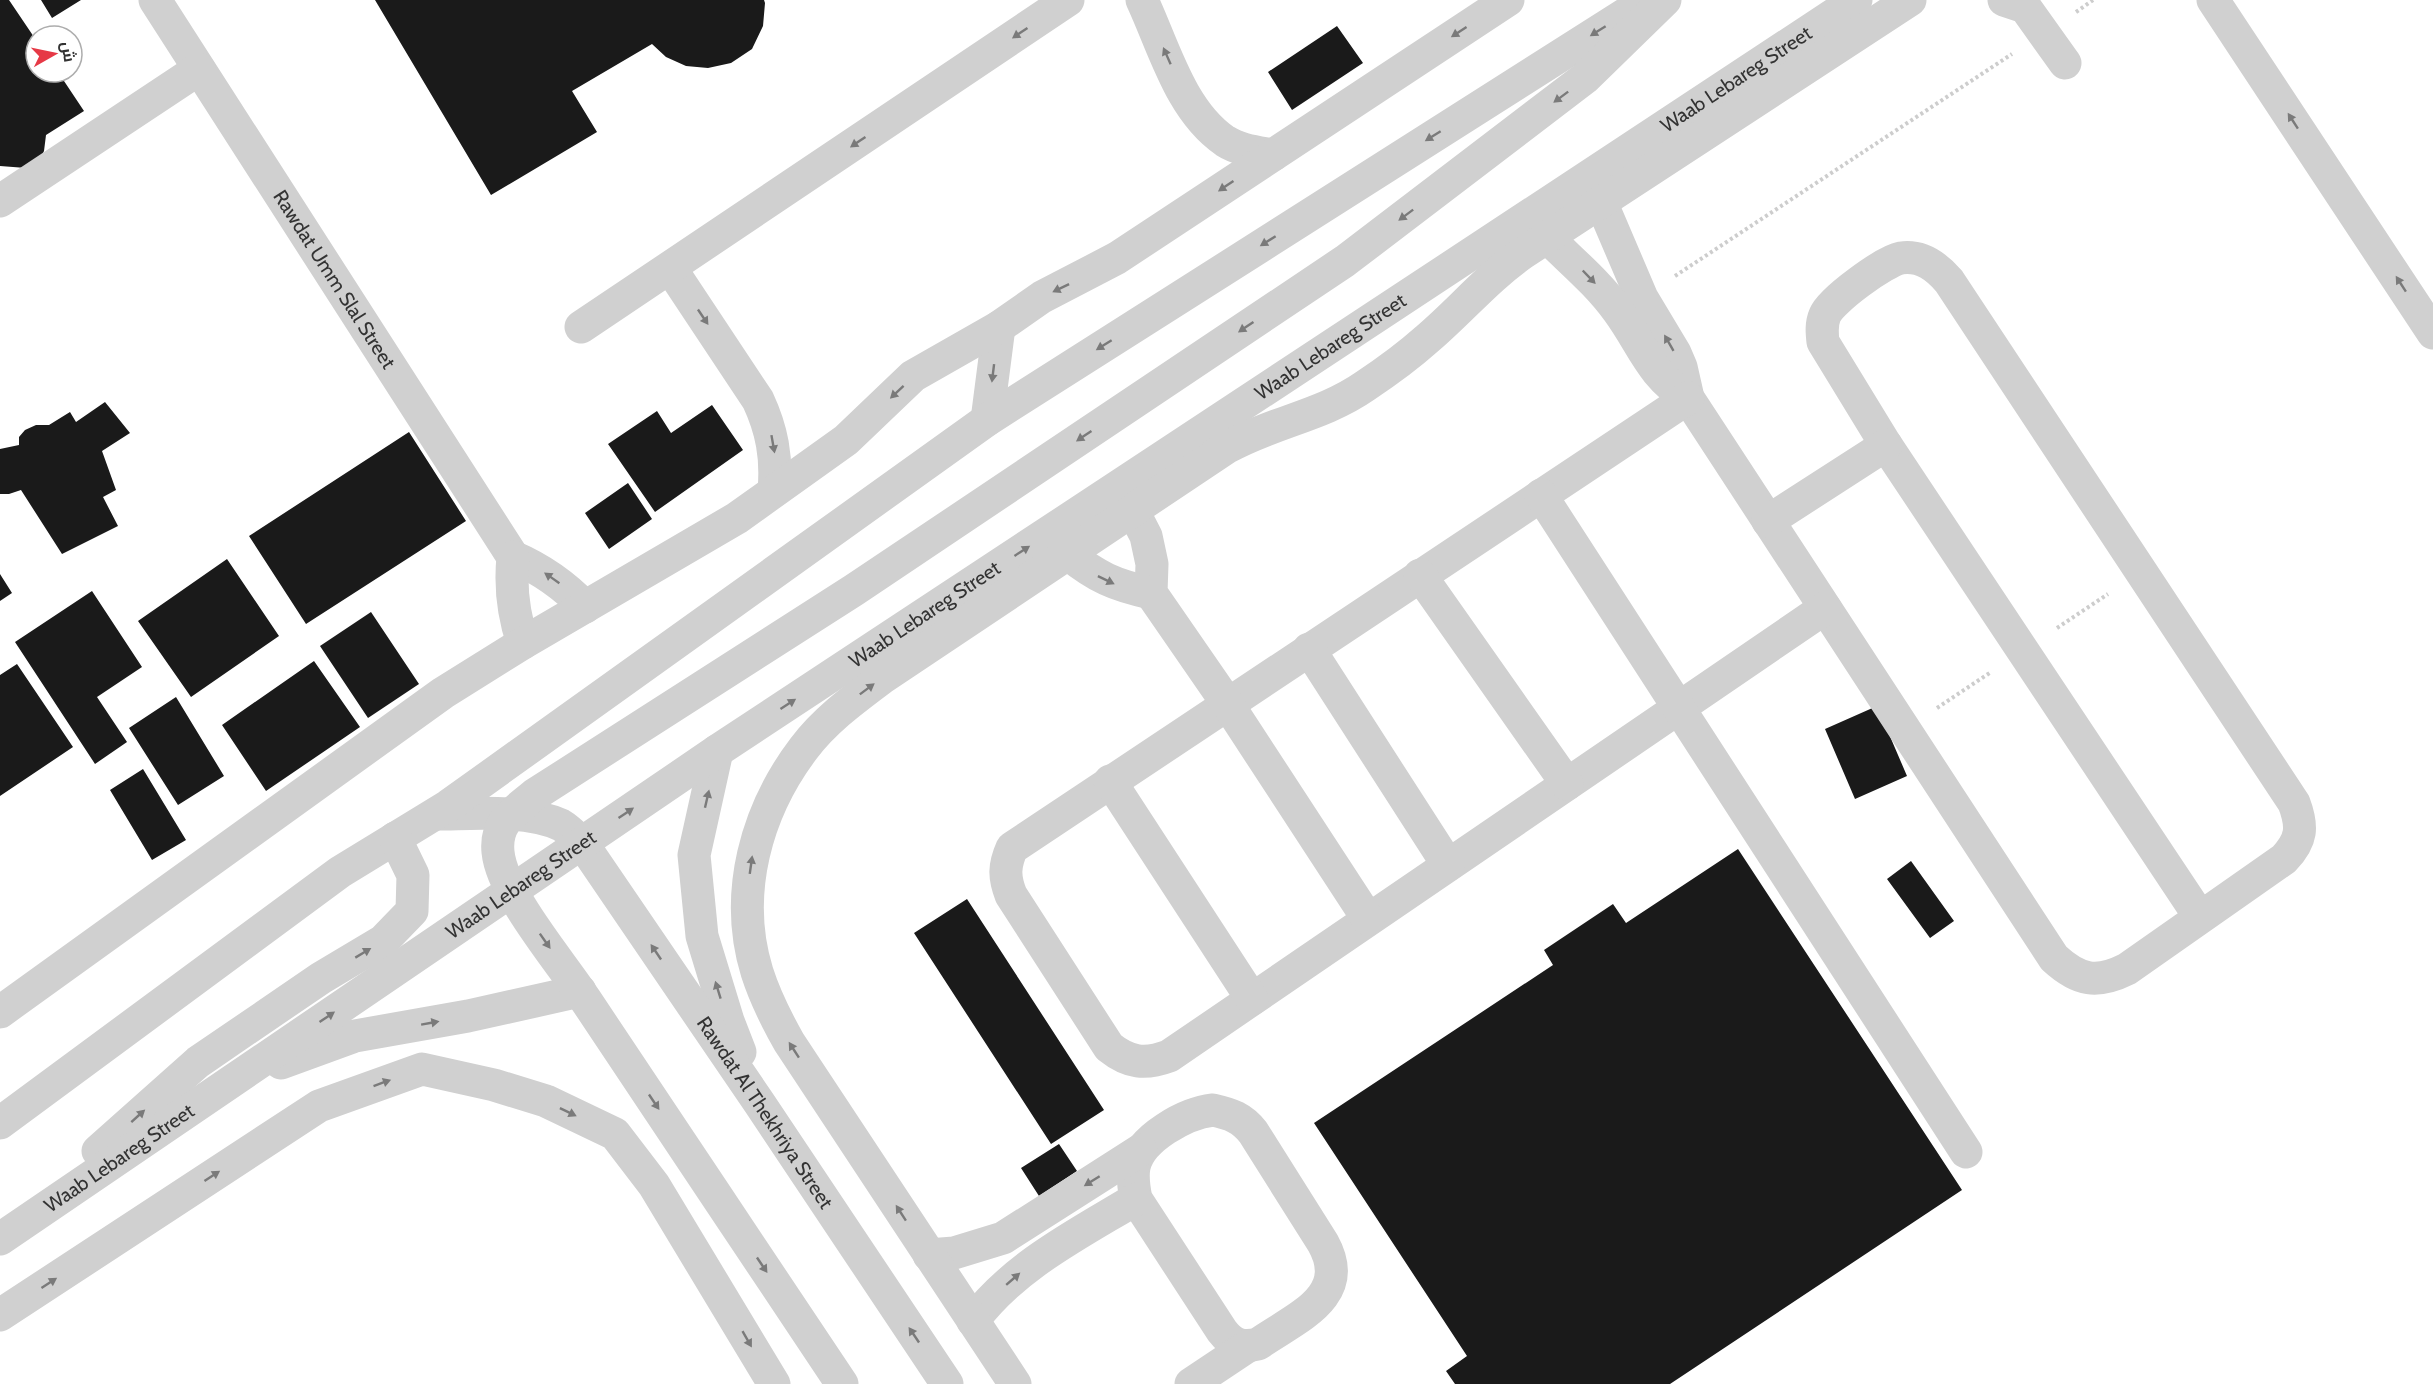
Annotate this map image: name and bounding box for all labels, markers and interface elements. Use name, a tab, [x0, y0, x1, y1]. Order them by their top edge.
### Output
street label: Waab Lebareg Street	[1656, 20, 1816, 138]
north arrow	[24, 24, 84, 84]
one-way arrow	[1452, 26, 1468, 38]
one-way arrow	[1589, 26, 1606, 37]
one-way arrow	[1012, 27, 1028, 39]
text: ش	[57, 40, 79, 63]
one-way arrow	[1162, 46, 1172, 64]
one-way arrow	[1553, 90, 1568, 102]
one-way arrow	[2288, 113, 2299, 129]
one-way arrow	[1425, 130, 1441, 141]
one-way arrow	[851, 136, 867, 148]
one-way arrow	[1219, 180, 1235, 192]
street label: Rawdat Umm Slal Street	[268, 185, 401, 373]
one-way arrow	[1398, 208, 1413, 220]
one-way arrow	[1260, 235, 1277, 246]
one-way arrow	[1581, 270, 1595, 284]
one-way arrow	[2396, 276, 2407, 292]
one-way arrow	[1052, 284, 1069, 293]
street label: Waab Lebareg Street	[1250, 288, 1411, 405]
one-way arrow	[697, 309, 709, 325]
one-way arrow	[1239, 321, 1255, 333]
one-way arrow	[1664, 335, 1675, 351]
one-way arrow	[1096, 340, 1112, 351]
one-way arrow	[988, 364, 997, 383]
one-way arrow	[889, 385, 904, 399]
one-way arrow	[1076, 430, 1093, 441]
one-way arrow	[769, 435, 778, 454]
one-way arrow	[1013, 545, 1029, 557]
street label: Waab Lebareg Street	[845, 556, 1005, 673]
one-way arrow	[544, 573, 560, 584]
one-way arrow	[1098, 575, 1115, 584]
one-way arrow	[859, 683, 875, 695]
one-way arrow	[780, 699, 797, 710]
one-way arrow	[702, 790, 712, 808]
one-way arrow	[618, 807, 634, 819]
street label: Waab Lebareg Street	[441, 825, 601, 944]
one-way arrow	[747, 855, 756, 874]
one-way arrow	[539, 932, 551, 948]
one-way arrow	[651, 943, 662, 960]
one-way arrow	[355, 947, 371, 958]
one-way arrow	[713, 981, 723, 999]
one-way arrow	[318, 1012, 335, 1023]
street label: Rawdat Al Thekhriya Street	[692, 1012, 839, 1213]
one-way arrow	[421, 1018, 440, 1027]
one-way arrow	[789, 1042, 800, 1058]
one-way arrow	[374, 1078, 392, 1088]
one-way arrow	[648, 1094, 659, 1110]
street label: Waab Lebareg Street	[40, 1098, 199, 1217]
one-way arrow	[560, 1108, 577, 1117]
one-way arrow	[130, 1110, 145, 1123]
one-way arrow	[204, 1171, 220, 1182]
one-way arrow	[1084, 1176, 1100, 1187]
one-way arrow	[896, 1205, 907, 1221]
one-way arrow	[756, 1256, 768, 1272]
one-way arrow	[1005, 1273, 1020, 1286]
one-way arrow	[41, 1277, 57, 1288]
one-way arrow	[908, 1328, 920, 1344]
one-way arrow	[742, 1331, 753, 1347]

